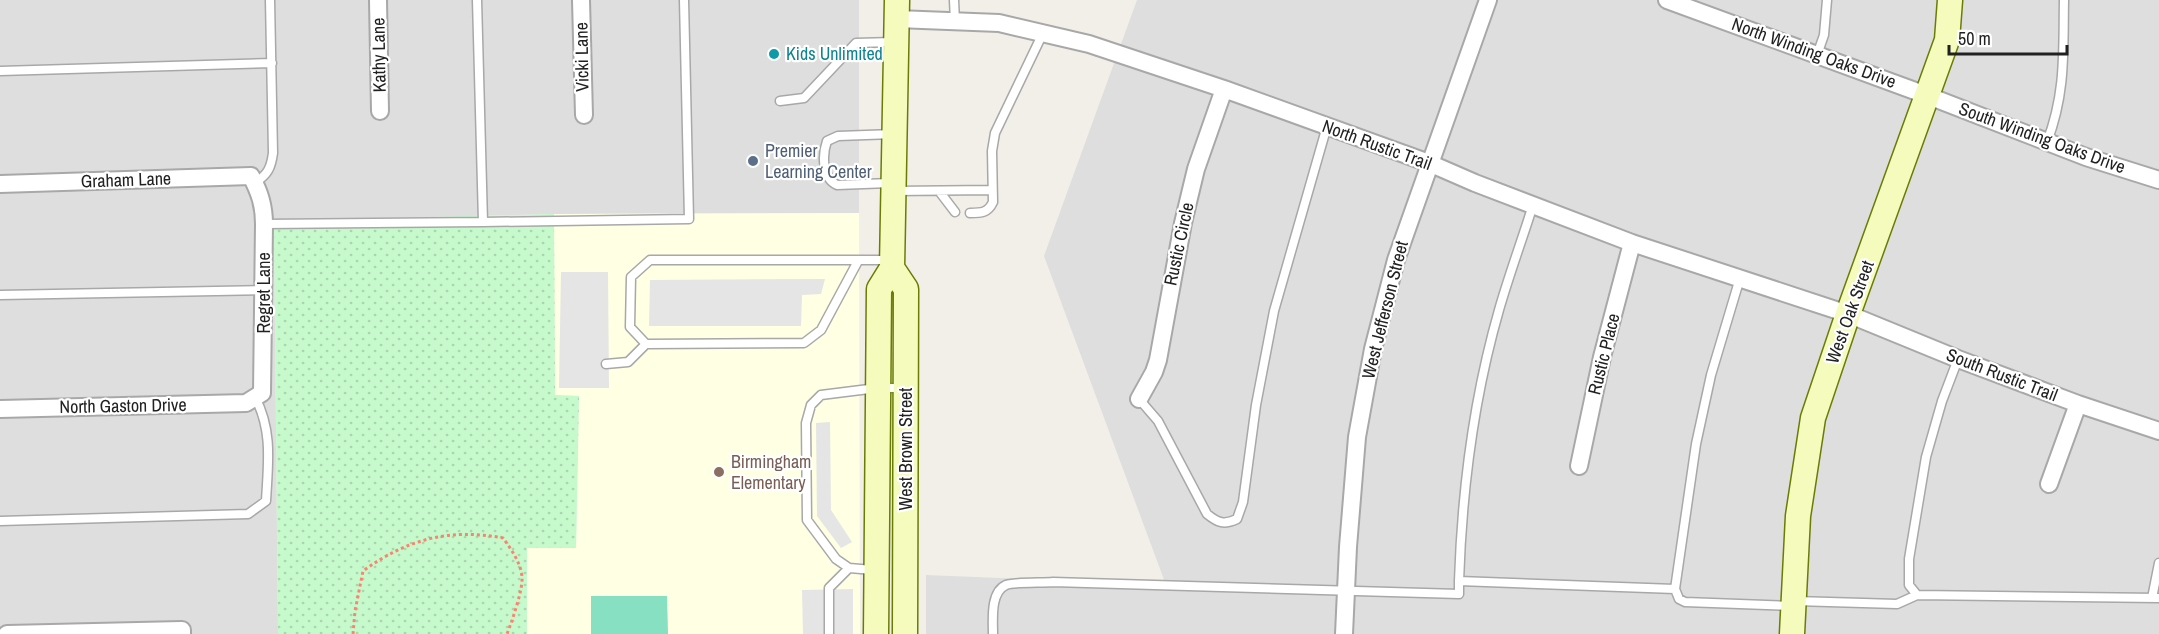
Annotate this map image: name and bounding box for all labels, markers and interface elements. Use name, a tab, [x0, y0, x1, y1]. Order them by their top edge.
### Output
street label: North Winding Oaks Drive	[1729, 11, 1900, 94]
street label: Kathy Lane	[365, 17, 392, 93]
scale bar	[1949, 18, 2068, 56]
street label: Vicki Lane	[568, 22, 595, 92]
text: 50 m	[1958, 26, 1991, 51]
place label: Kids Unlimited	[786, 41, 883, 66]
marker: Kids Unlimited	[767, 47, 781, 61]
street label: South Winding Oaks Drive	[1955, 96, 2129, 179]
street label: North Rustic Trail	[1319, 113, 1435, 176]
place label: Premier Learning Center	[765, 138, 872, 184]
marker: Premier Learning Center	[746, 154, 760, 168]
street label: Graham Lane	[80, 165, 172, 194]
street label: Rustic Circle	[1158, 200, 1200, 288]
street label: West Jefferson Street	[1355, 238, 1414, 382]
street label: Regret Lane	[251, 252, 276, 334]
street label: West Oak Street	[1819, 257, 1880, 367]
street label: Rustic Place	[1581, 311, 1626, 397]
street label: South Rustic Trail	[1943, 342, 2061, 407]
street label: West Brown Street	[893, 388, 918, 510]
street label: North Gaston Drive	[59, 392, 187, 419]
place label: Birmingham Elementary	[731, 449, 811, 495]
marker: Birmingham Elementary	[712, 465, 726, 479]

